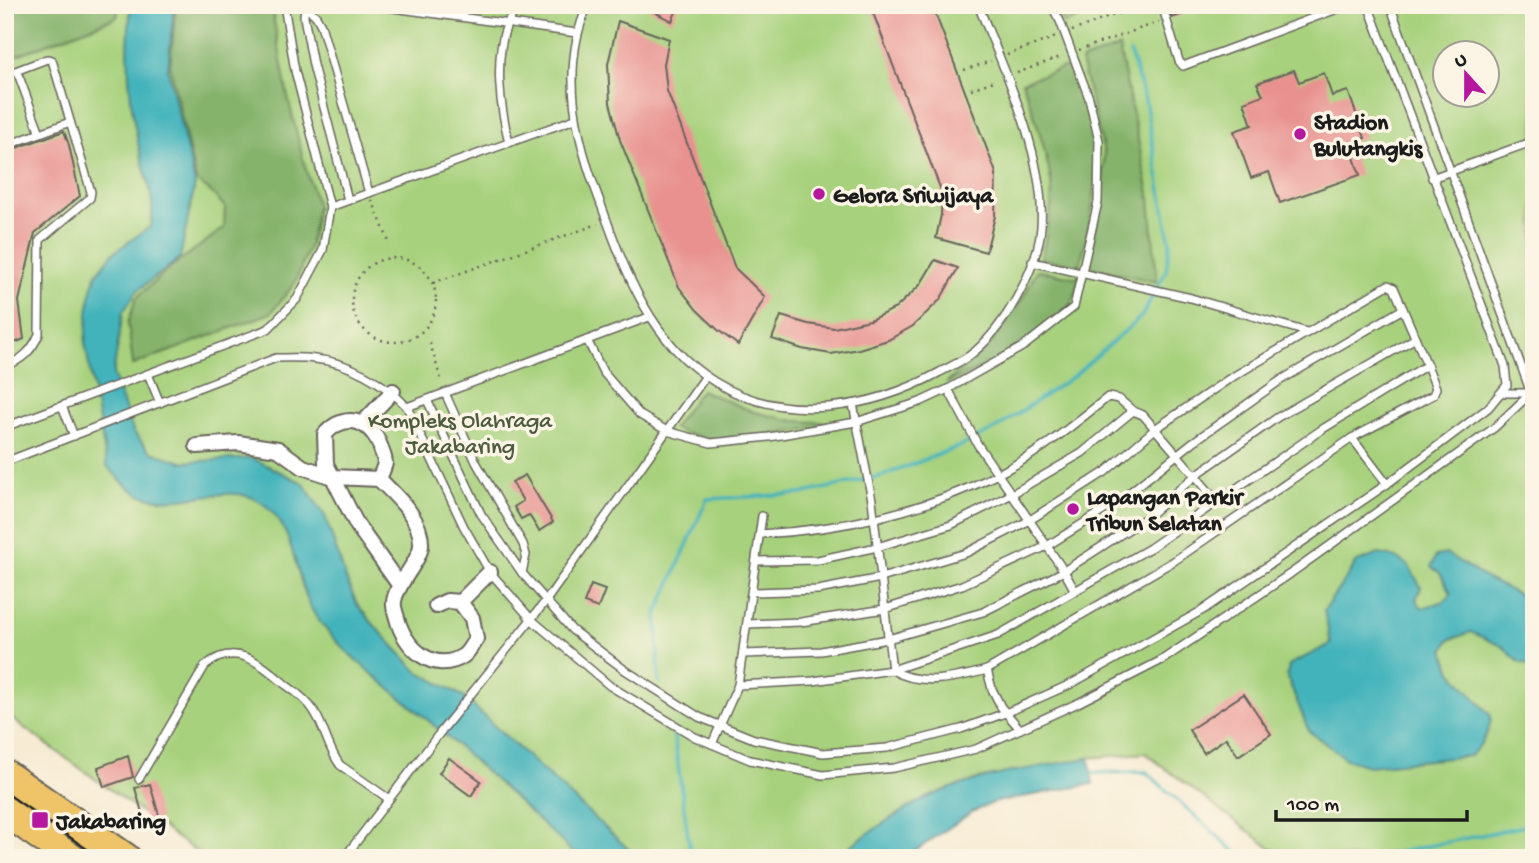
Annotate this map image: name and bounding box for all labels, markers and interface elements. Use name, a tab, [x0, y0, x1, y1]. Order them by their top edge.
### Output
north arrow	[1430, 38, 1500, 108]
text: U	[1452, 49, 1470, 74]
place label: Stadion Bulutangkis	[1313, 111, 1424, 164]
marker: Stadion Bulutangkis	[1292, 126, 1308, 142]
place label: Gelora Sriwijaya	[833, 184, 994, 211]
marker: Gelora Sriwijaya	[811, 186, 827, 202]
park label: Kompleks Olahraga Jakabaring	[368, 409, 553, 462]
place label: Lapangan Parkir Tribun Selatan	[1085, 486, 1245, 539]
marker: Lapangan Parkir Tribun Selatan	[1065, 501, 1081, 517]
scale bar	[1276, 779, 1467, 823]
text: 100 m	[1286, 794, 1339, 819]
marker: Jakabaring	[30, 810, 50, 830]
place label: Jakabaring	[55, 810, 166, 837]

